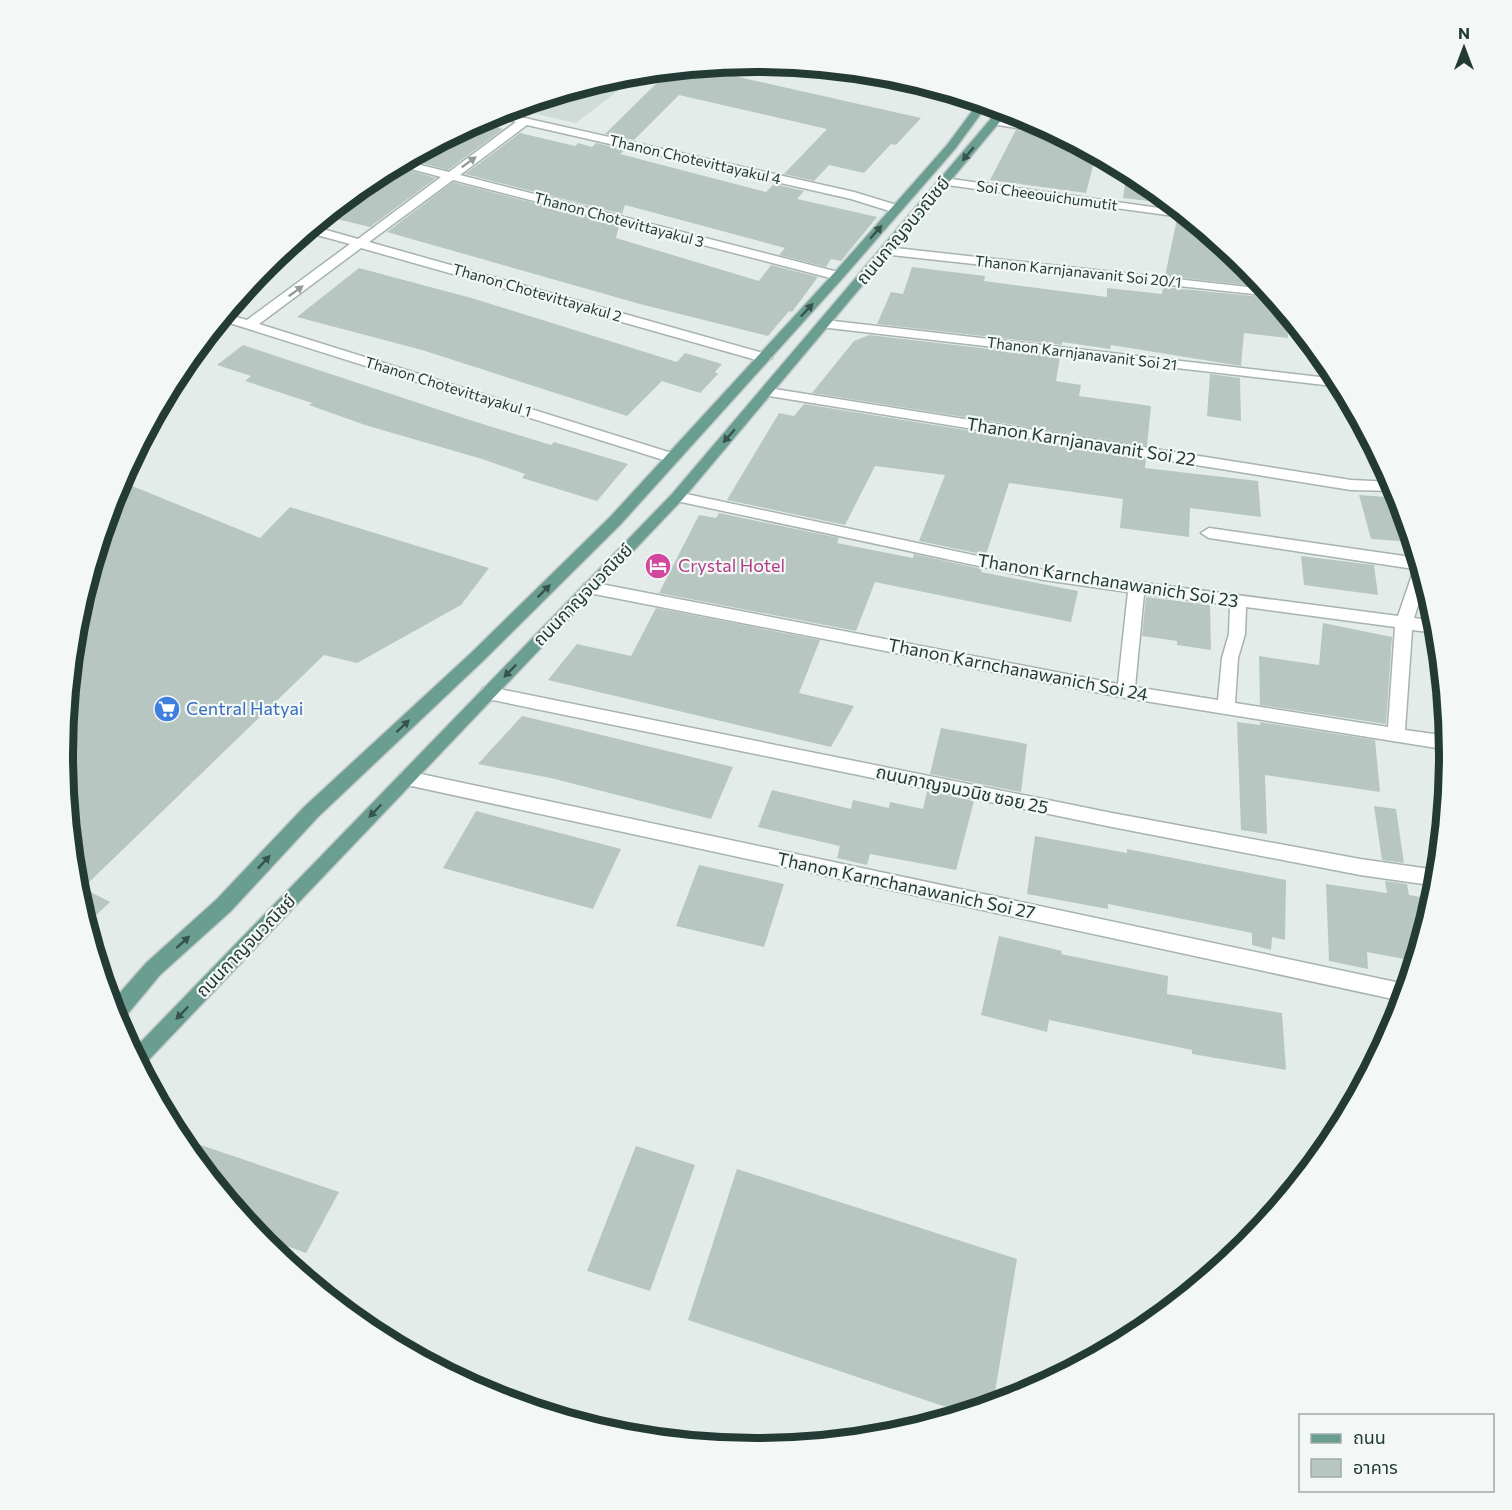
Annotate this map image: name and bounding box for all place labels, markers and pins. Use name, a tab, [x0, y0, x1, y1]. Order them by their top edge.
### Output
hotel icon: Crystal Hotel	[643, 551, 673, 581]
place label: Crystal Hotel	[678, 554, 785, 576]
supermarket icon: Central Hatyai	[152, 694, 182, 724]
place label: Central Hatyai	[186, 697, 303, 719]

